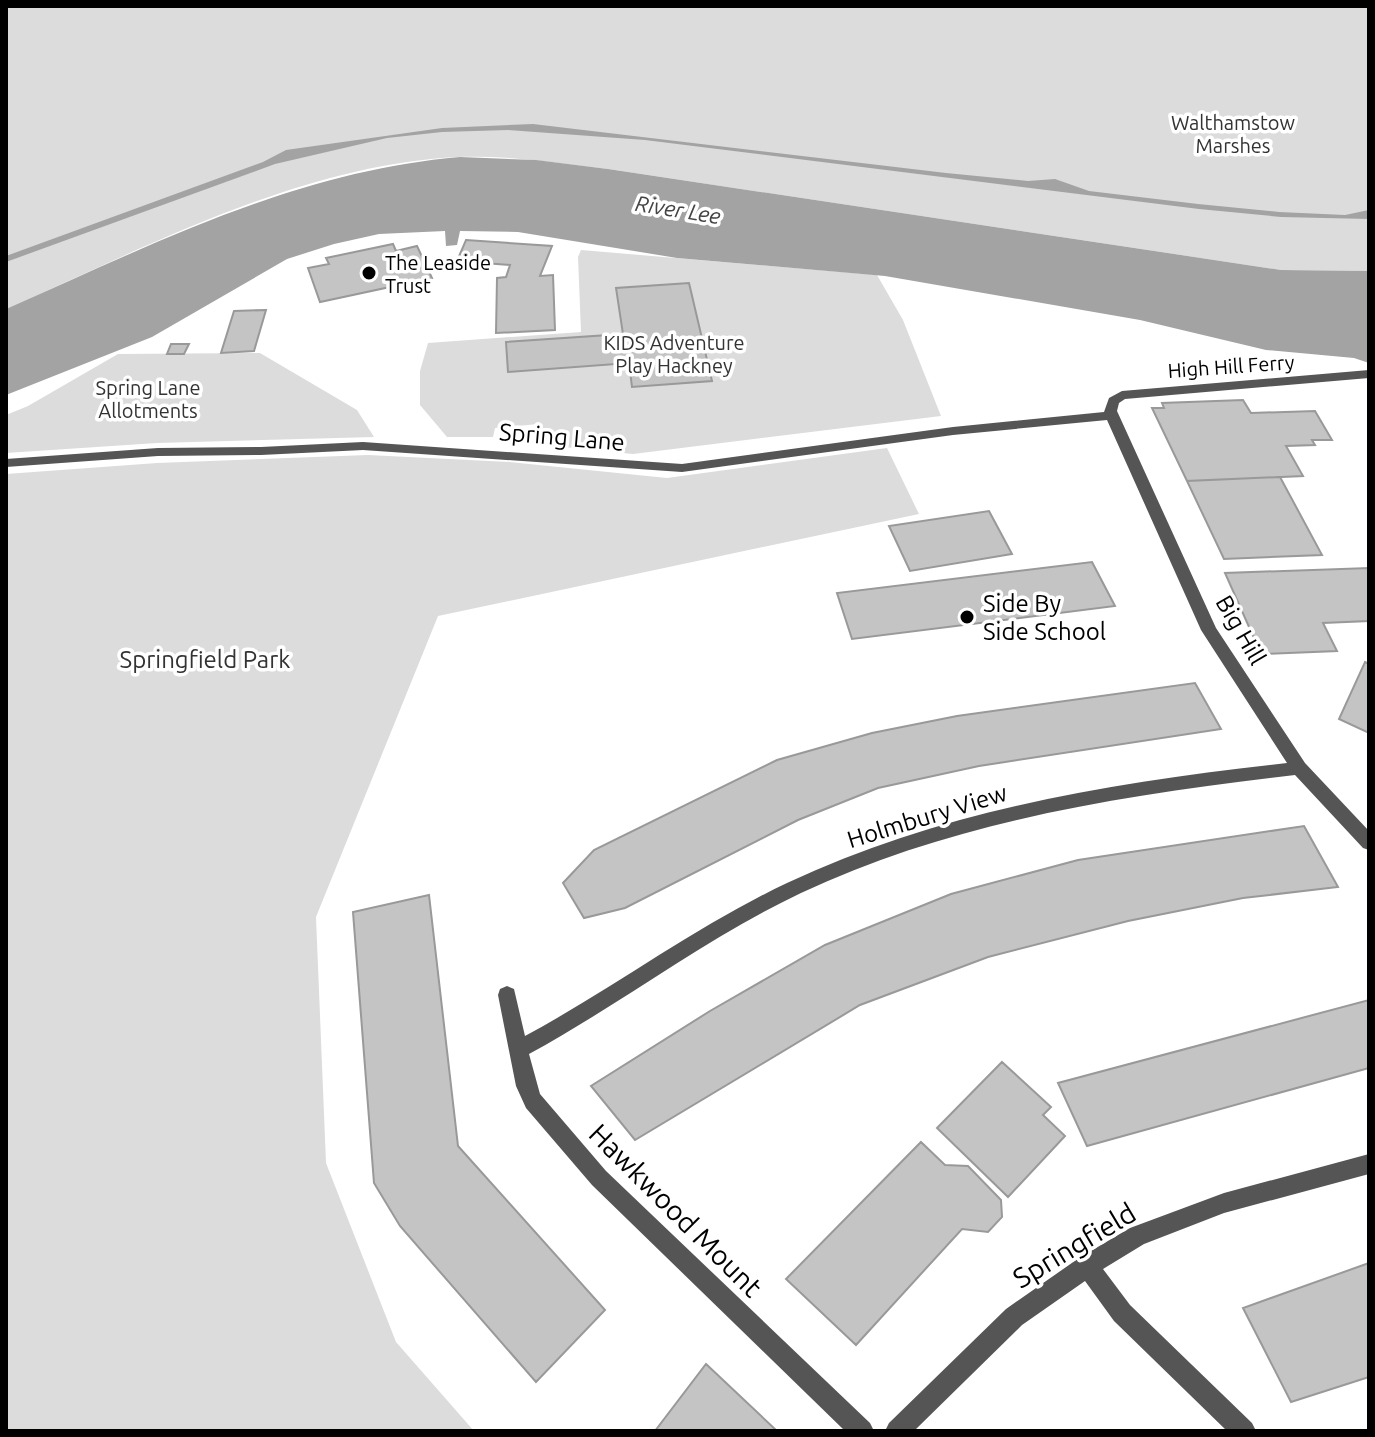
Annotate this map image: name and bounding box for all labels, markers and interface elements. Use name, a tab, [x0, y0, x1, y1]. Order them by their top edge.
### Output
park label: Walthamstow Marshes	[1171, 111, 1296, 157]
water label: River Lee	[634, 190, 722, 228]
place label: The Leaside Trust	[385, 251, 491, 297]
marker: The Leaside Trust	[360, 264, 378, 282]
park label: KIDS Adventure Play Hackney	[603, 331, 745, 377]
street label: High Hill Ferry	[1167, 350, 1295, 382]
park label: Spring Lane Allotments	[95, 376, 201, 422]
street label: Spring Lane	[498, 418, 626, 456]
place label: Side By Side School	[983, 590, 1106, 645]
street label: Big Hill	[1210, 591, 1272, 669]
marker: Side By Side School	[958, 608, 976, 626]
park label: Springfield Park	[120, 646, 290, 673]
street label: Holmbury View	[844, 779, 1011, 853]
street label: Hawkwood Mount	[583, 1117, 769, 1303]
street label: Springfield	[1007, 1196, 1141, 1294]

